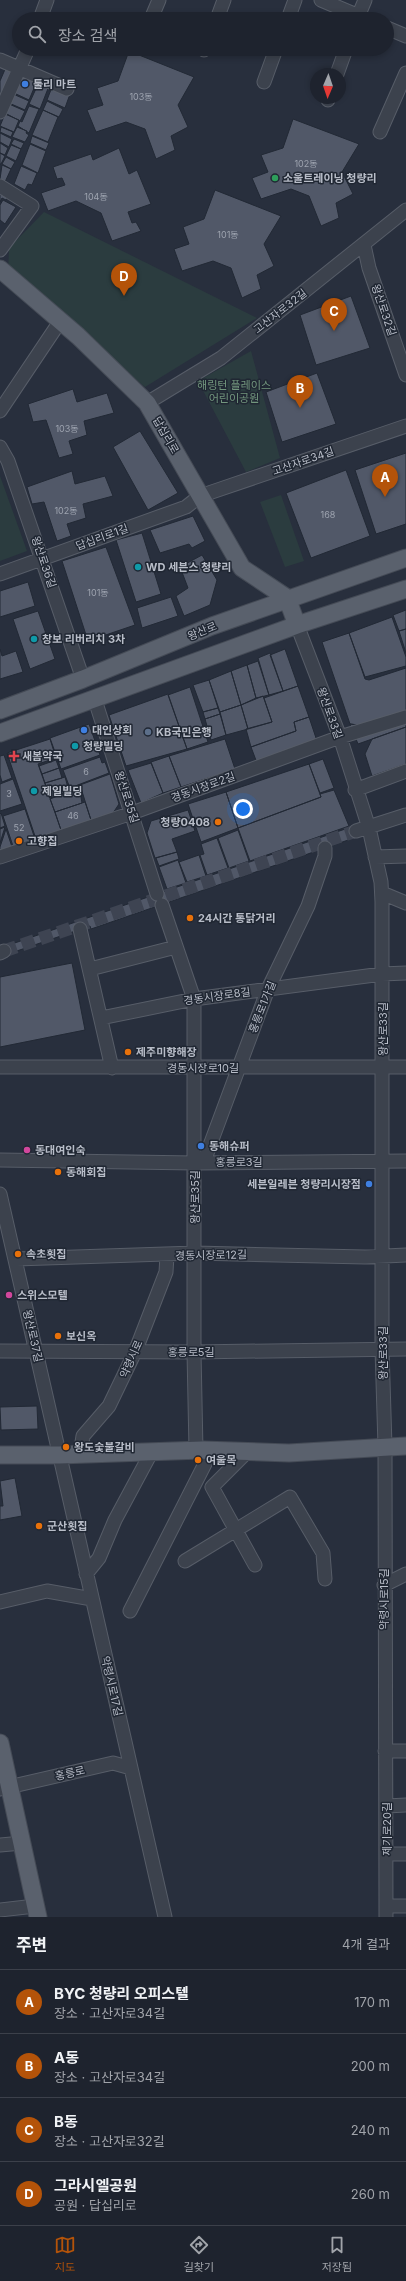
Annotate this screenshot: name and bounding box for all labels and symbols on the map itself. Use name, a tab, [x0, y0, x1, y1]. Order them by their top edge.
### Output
north arrow	[310, 68, 346, 104]
place label: 툴리 마트	[33, 77, 76, 91]
marker: 툴리 마트	[20, 79, 30, 89]
house number: 103동	[129, 91, 153, 102]
house number: 102동	[294, 158, 318, 169]
place label: 소울트레이닝 청량리	[283, 171, 377, 185]
marker: 소울트레이닝 청량리	[270, 173, 280, 183]
house number: 104동	[84, 191, 108, 202]
house number: 101동	[217, 229, 239, 240]
pin: D	[111, 263, 137, 296]
street label: 왕산로32길	[369, 282, 399, 338]
street label: 고산자로32길	[250, 286, 310, 336]
pin: C	[321, 298, 347, 331]
pin: B	[287, 375, 313, 408]
park label: 해링턴 플레이스 어린이공원	[197, 378, 271, 405]
street label: 답십리로	[150, 414, 182, 456]
house number: 103동	[55, 423, 79, 434]
street label: 고산자로34길	[270, 444, 336, 478]
pin: A	[372, 464, 398, 497]
house number: 102동	[54, 505, 78, 516]
house number: 168	[321, 509, 336, 520]
street label: 답십리로1길	[74, 521, 130, 553]
street label: 왕산로36길	[29, 534, 59, 590]
place label: WD 세븐스 청량리	[146, 560, 231, 574]
marker: WD 세븐스 청량리	[133, 562, 143, 572]
house number: 101동	[87, 587, 109, 598]
street label: 왕산로	[185, 619, 219, 643]
place label: 창보 리버리치 3차	[42, 632, 125, 646]
marker: 창보 리버리치 3차	[29, 634, 39, 644]
street label: 왕산로33길	[314, 685, 346, 741]
place label: 대인상회	[92, 723, 132, 737]
marker: 대인상회	[79, 725, 89, 735]
place label: KB국민은행	[156, 725, 212, 739]
marker: KB국민은행	[143, 727, 153, 737]
place label: 청량빌딩	[83, 739, 123, 753]
marker: 청량빌딩	[70, 741, 80, 751]
place label: 새봄약국	[22, 749, 62, 763]
marker: 새봄약국	[9, 751, 19, 761]
house number: 6	[83, 766, 89, 777]
street label: 왕산로35길	[112, 769, 142, 825]
street label: 경동시장로2길	[169, 769, 237, 805]
place label: 제일빌딩	[42, 784, 82, 798]
marker: 제일빌딩	[29, 786, 39, 796]
house number: 3	[6, 788, 12, 799]
your location	[233, 799, 253, 819]
house number: 46	[67, 810, 79, 821]
place label: 청량0408	[160, 815, 210, 829]
marker: 청량0408	[213, 817, 223, 827]
house number: 52	[14, 822, 24, 833]
place label: 고향집	[27, 834, 57, 848]
marker: 고향집	[14, 836, 24, 846]
place label: 24시간 통닭거리	[198, 911, 276, 925]
marker: 24시간 통닭거리	[185, 913, 195, 923]
street label: 홍릉로1가길	[245, 979, 279, 1035]
street label: 경동시장로8길	[183, 984, 251, 1008]
street label: 왕산로33길	[376, 1002, 390, 1056]
place label: 제주미향해장	[136, 1045, 197, 1059]
marker: 제주미향해장	[123, 1047, 133, 1057]
street label: 경동시장로10길	[167, 1061, 239, 1075]
place label: 동해슈퍼	[209, 1139, 249, 1153]
marker: 동해슈퍼	[196, 1141, 206, 1151]
place label: 동대여인숙	[35, 1143, 86, 1157]
marker: 동대여인숙	[22, 1145, 32, 1155]
street label: 홍릉로3길	[215, 1155, 263, 1169]
place label: 동해회집	[66, 1165, 106, 1179]
marker: 동해회집	[53, 1167, 63, 1177]
street label: 왕산로35길	[188, 1170, 202, 1224]
place label: 세븐일레븐 청량리시장점	[247, 1177, 361, 1191]
marker: 세븐일레븐 청량리시장점	[364, 1179, 374, 1189]
place label: 속초횟집	[26, 1247, 66, 1261]
street label: 경동시장로12길	[175, 1247, 247, 1263]
marker: 속초횟집	[13, 1249, 23, 1259]
place label: 스위스모텔	[17, 1288, 68, 1302]
marker: 스위스모텔	[4, 1290, 14, 1300]
street label: 왕산로37길	[20, 1308, 46, 1364]
street label: 왕산로33길	[376, 1326, 390, 1380]
place label: 보신옥	[66, 1329, 96, 1343]
marker: 보신옥	[53, 1331, 63, 1341]
street label: 약령시로	[116, 1338, 146, 1380]
street label: 홍릉로5길	[167, 1345, 215, 1359]
place label: 왕도숯불갈비	[74, 1440, 135, 1454]
marker: 왕도숯불갈비	[61, 1442, 71, 1452]
place label: 여울목	[206, 1453, 236, 1467]
marker: 여울목	[193, 1455, 203, 1465]
place label: 군산횟집	[47, 1519, 87, 1533]
marker: 군산횟집	[34, 1521, 44, 1531]
street label: 약령시로15길	[377, 1568, 391, 1630]
street label: 약령시로17길	[98, 1655, 126, 1717]
street label: 홍릉로	[54, 1763, 86, 1783]
street label: 제기로20길	[380, 1802, 394, 1856]

